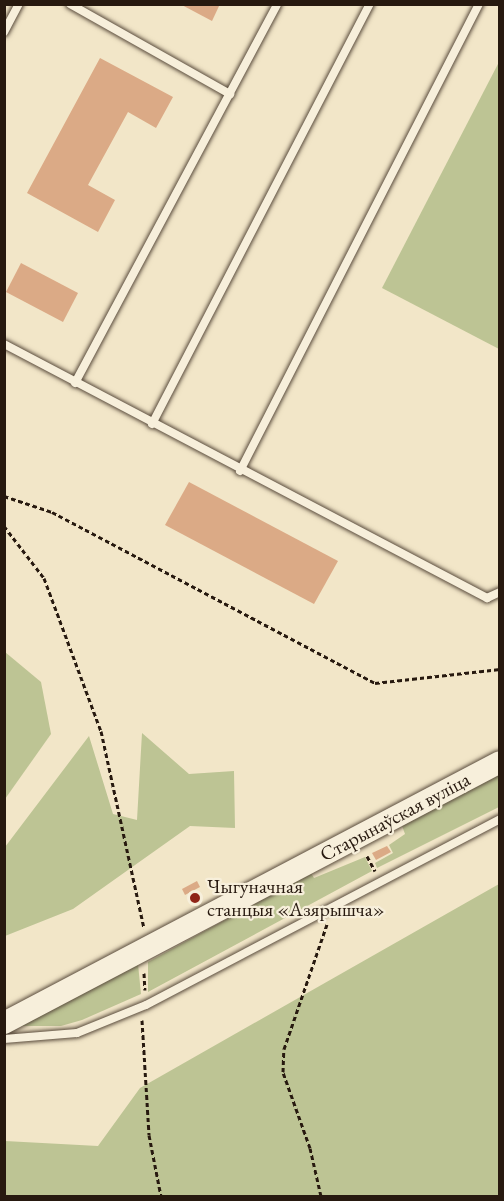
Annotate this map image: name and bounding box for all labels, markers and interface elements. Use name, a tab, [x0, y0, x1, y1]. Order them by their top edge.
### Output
street label: Старынаўская вуліца	[316, 767, 474, 867]
place label: Чыгуначная станцыя «Азярышча»	[207, 874, 385, 921]
marker: Чыгуначная станцыя «Азярышча»	[188, 891, 202, 905]

